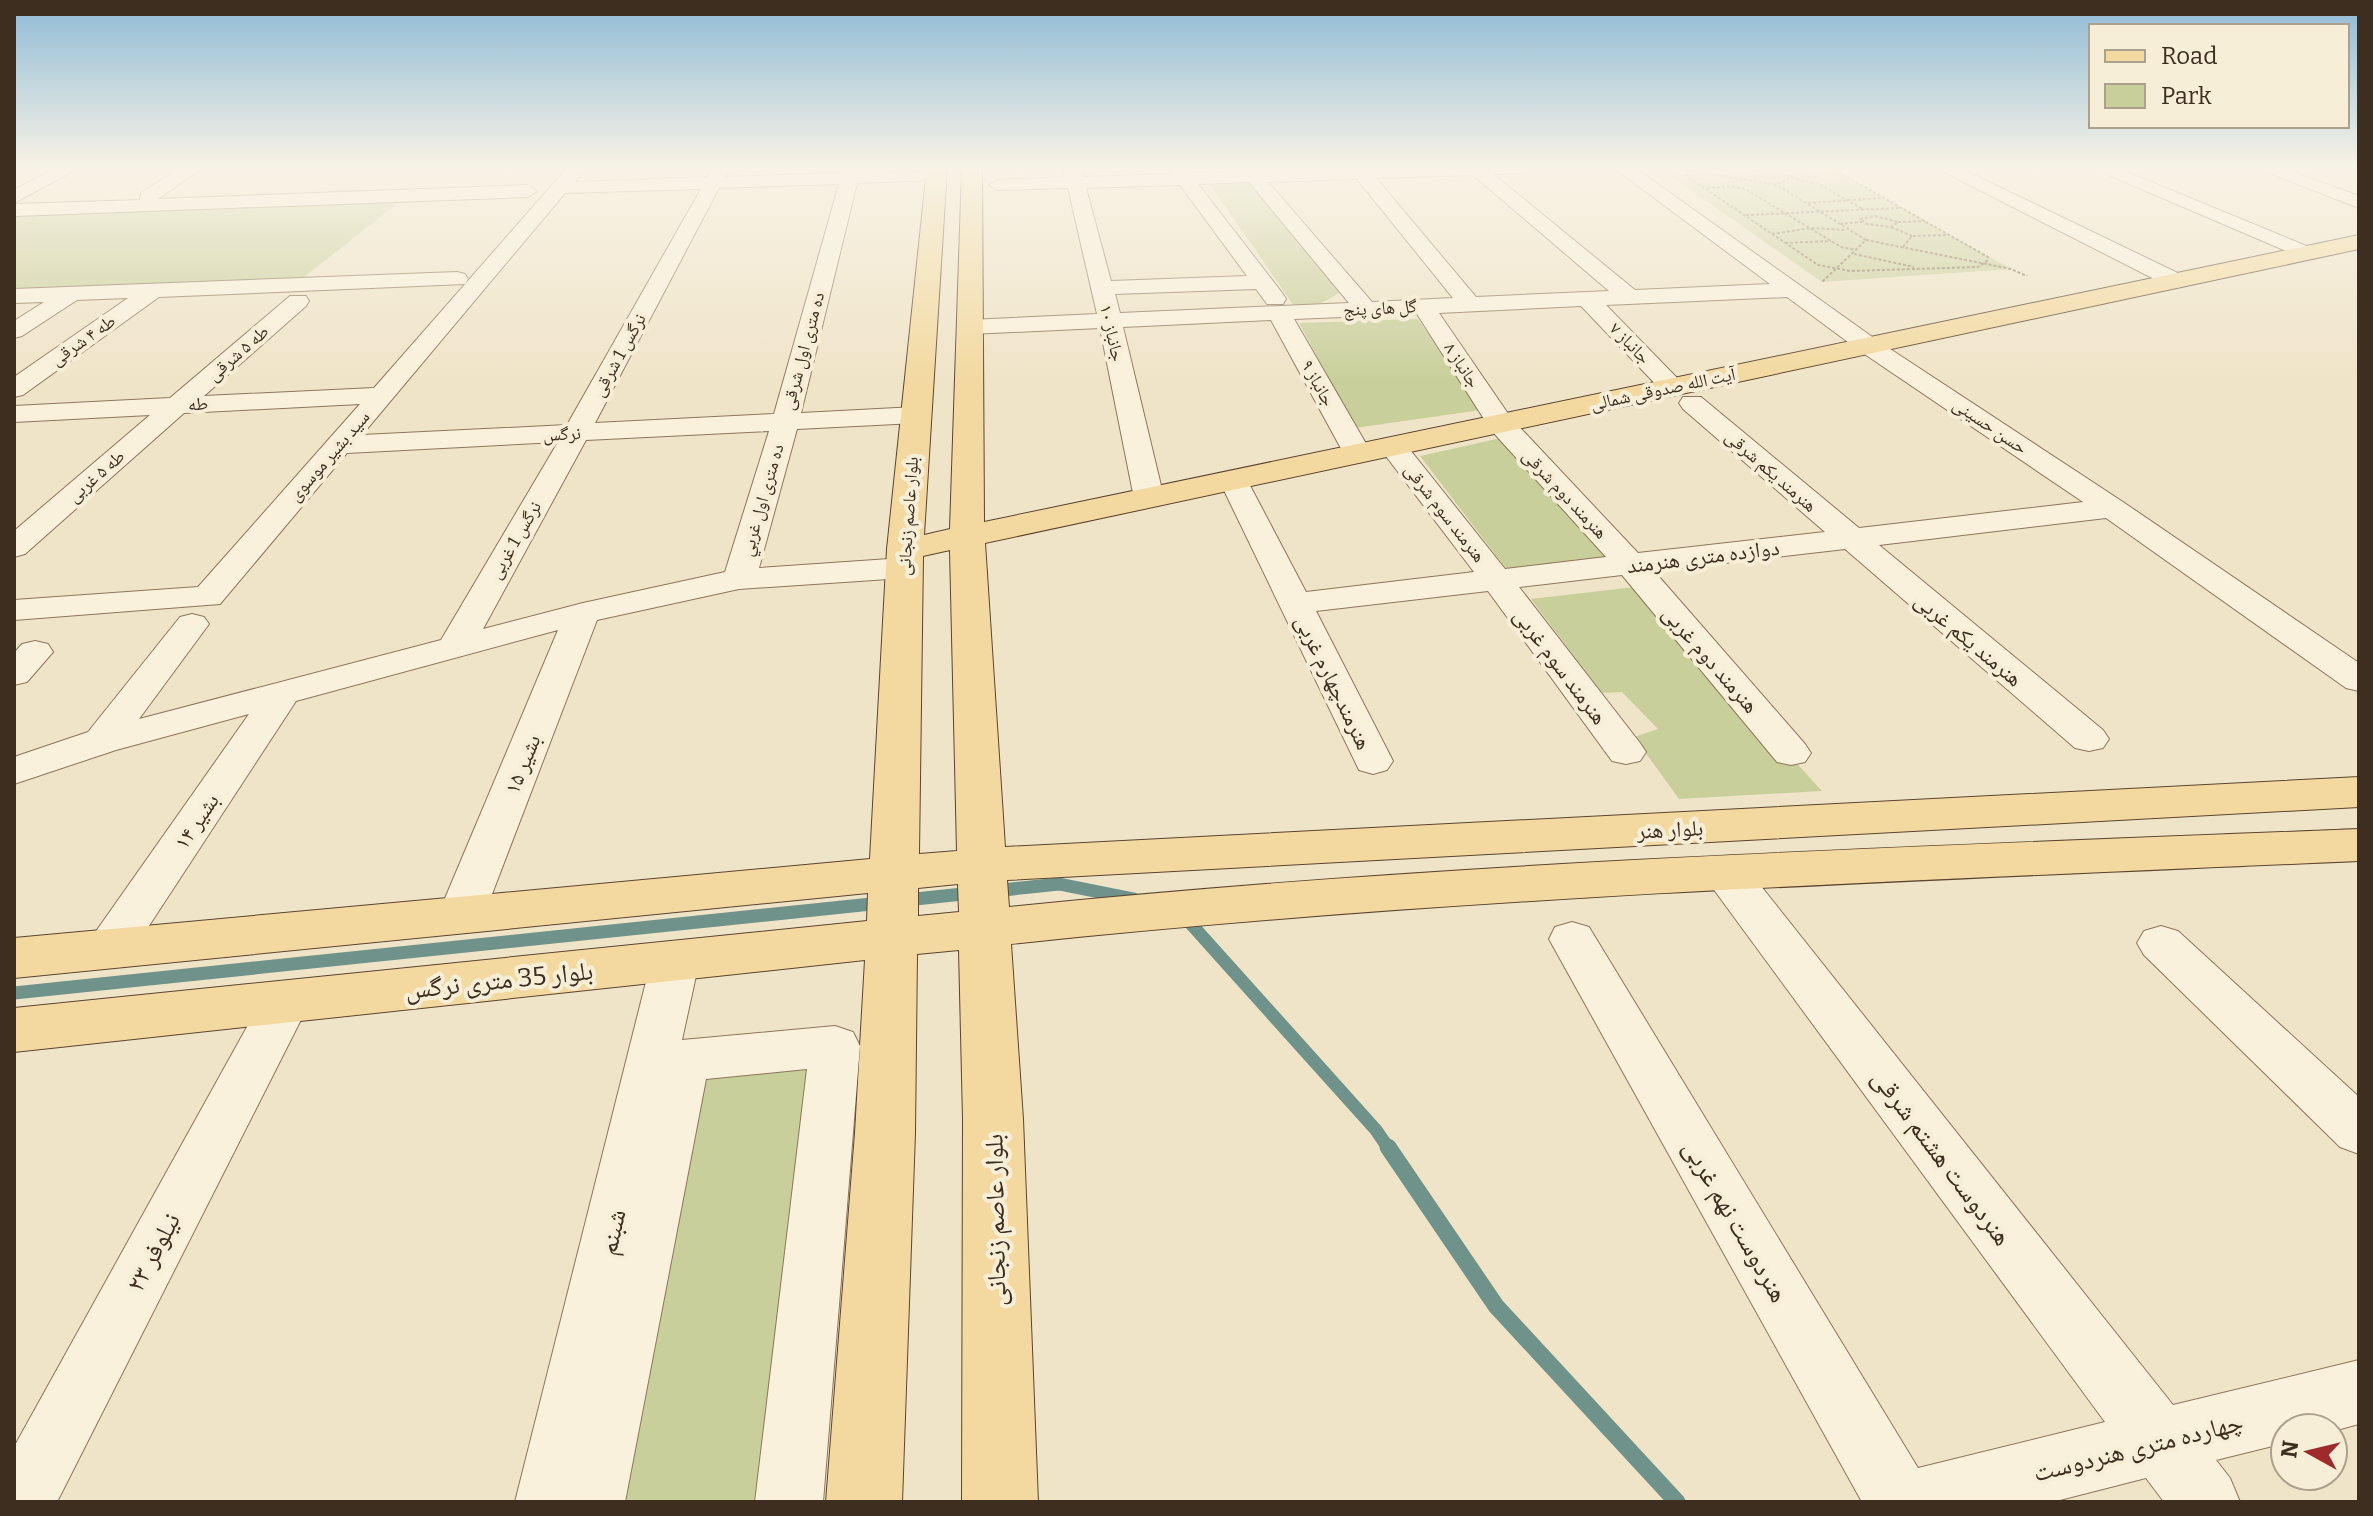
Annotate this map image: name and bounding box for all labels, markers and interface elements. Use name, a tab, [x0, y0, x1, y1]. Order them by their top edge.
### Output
legend	[2089, 24, 2349, 128]
text: Road	[2161, 42, 2217, 70]
text: Park	[2161, 82, 2212, 110]
street label: ده متری اول شرقی	[777, 290, 829, 412]
street label: گل های پنج	[1343, 295, 1418, 322]
street label: جانباز ۱۰	[1095, 303, 1129, 363]
street label: طه ۴ شرقی	[46, 310, 120, 370]
street label: نرگس 1 شرقی	[587, 310, 651, 400]
street label: جانباز ۷	[1605, 318, 1655, 368]
street label: طه ۵ شرقی	[203, 320, 273, 386]
street label: جانباز ۸	[1439, 338, 1485, 392]
street label: جانباز ۹	[1296, 356, 1340, 410]
street label: آیت الله صدوقی شمالی	[1588, 363, 1738, 415]
street label: طه	[187, 392, 209, 416]
street label: حسن حسینی	[1949, 393, 2031, 459]
street label: سید بشیر موسوی	[284, 406, 374, 506]
street label: نرگس	[542, 422, 582, 446]
street label: هنرمند یکم شرقی	[1720, 425, 1821, 517]
street label: ده متری اول غربي	[735, 441, 792, 560]
street label: طه ۵ غربی	[63, 445, 129, 507]
street label: هنرمند دوم شرقی	[1517, 445, 1612, 544]
street label: بلوار عاصم زنجانی	[893, 456, 924, 576]
street label: هنرمند سوم شرقی	[1399, 459, 1490, 567]
street label: نرگس 1 غربی	[484, 497, 546, 583]
street label: دوازده متری هنرمند	[1625, 534, 1781, 579]
street label: هنرمند یکم غربی	[1909, 586, 2028, 693]
street label: هنرمند دوم غربی	[1656, 600, 1765, 719]
street label: هنرمند سوم غربی	[1507, 603, 1613, 730]
street label: هنرمندچهارم غربی	[1288, 611, 1378, 754]
street label: بشیر ۱۵	[498, 731, 547, 798]
street label: بشیر ۱۴	[168, 788, 225, 854]
street label: بلوار هنر	[1635, 814, 1704, 845]
street label: بلوار 35 متری نرگس	[403, 955, 595, 1006]
street label: هنردوست هشتم شرقی	[1864, 1063, 2018, 1252]
street label: بلوار عاصم زنجانی	[978, 1134, 1014, 1306]
street label: هنردوست نهم غربی	[1676, 1135, 1795, 1308]
street label: شبنم	[592, 1206, 634, 1258]
street label: نیلوفر ۲۳	[120, 1207, 187, 1297]
street label: چهارده متری هنردوست	[2030, 1406, 2246, 1489]
north arrow	[2269, 1412, 2349, 1492]
text: N	[2275, 1439, 2304, 1460]

